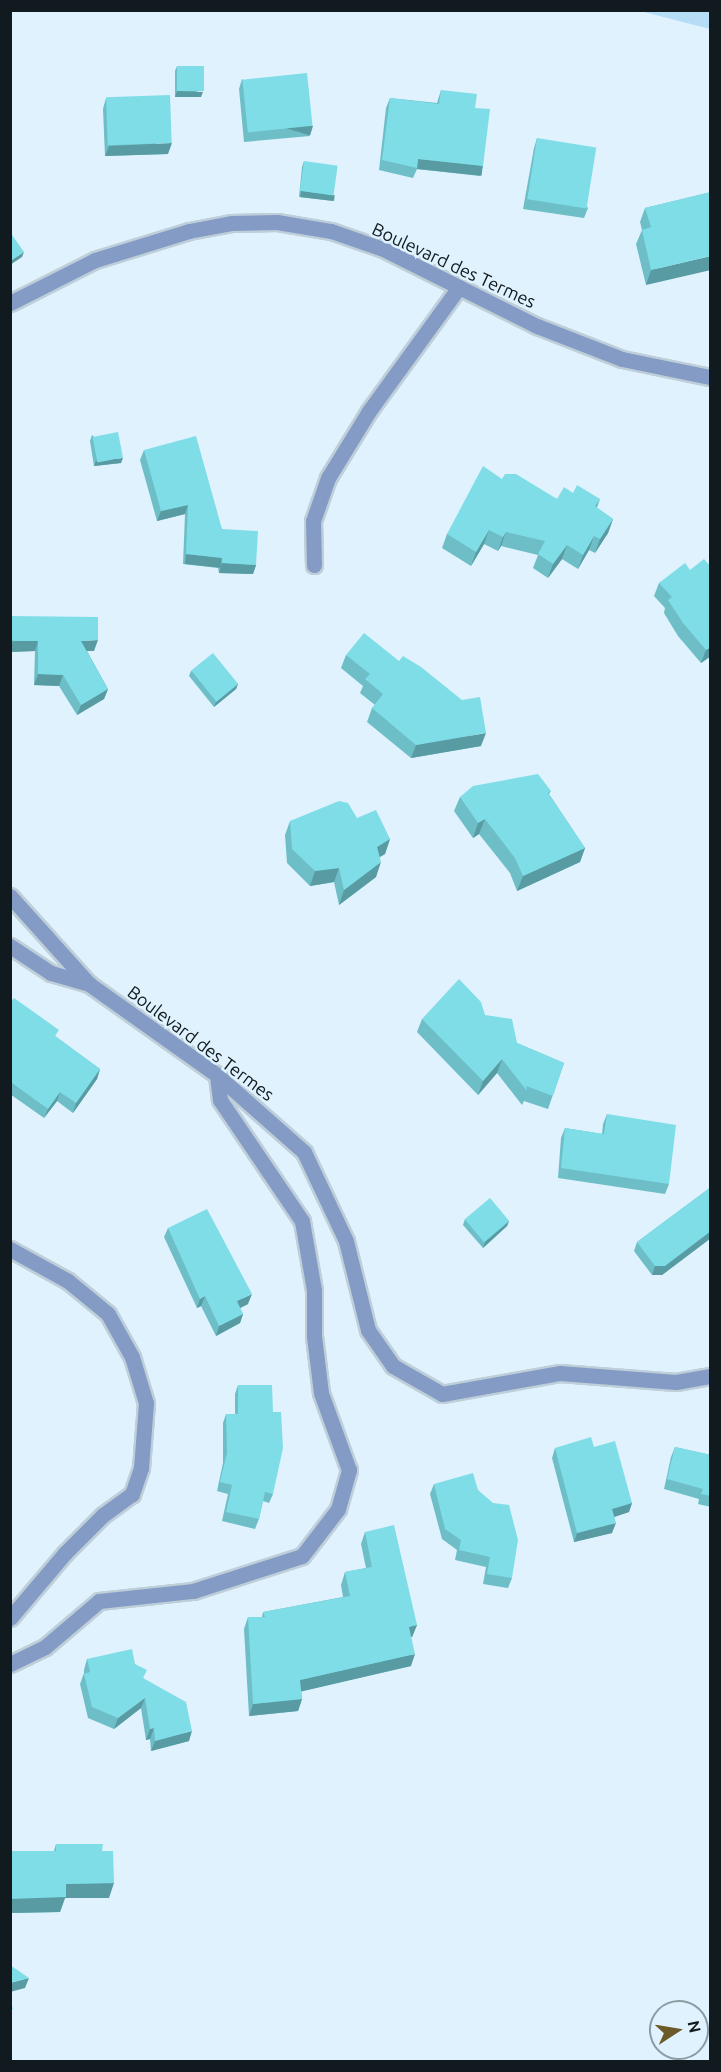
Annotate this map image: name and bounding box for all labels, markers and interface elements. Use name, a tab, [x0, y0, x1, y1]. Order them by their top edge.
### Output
street label: Boulevard des Termes	[369, 218, 539, 312]
street label: Boulevard des Termes	[123, 981, 279, 1105]
north arrow	[649, 2000, 709, 2060]
text: N	[685, 2019, 705, 2034]

